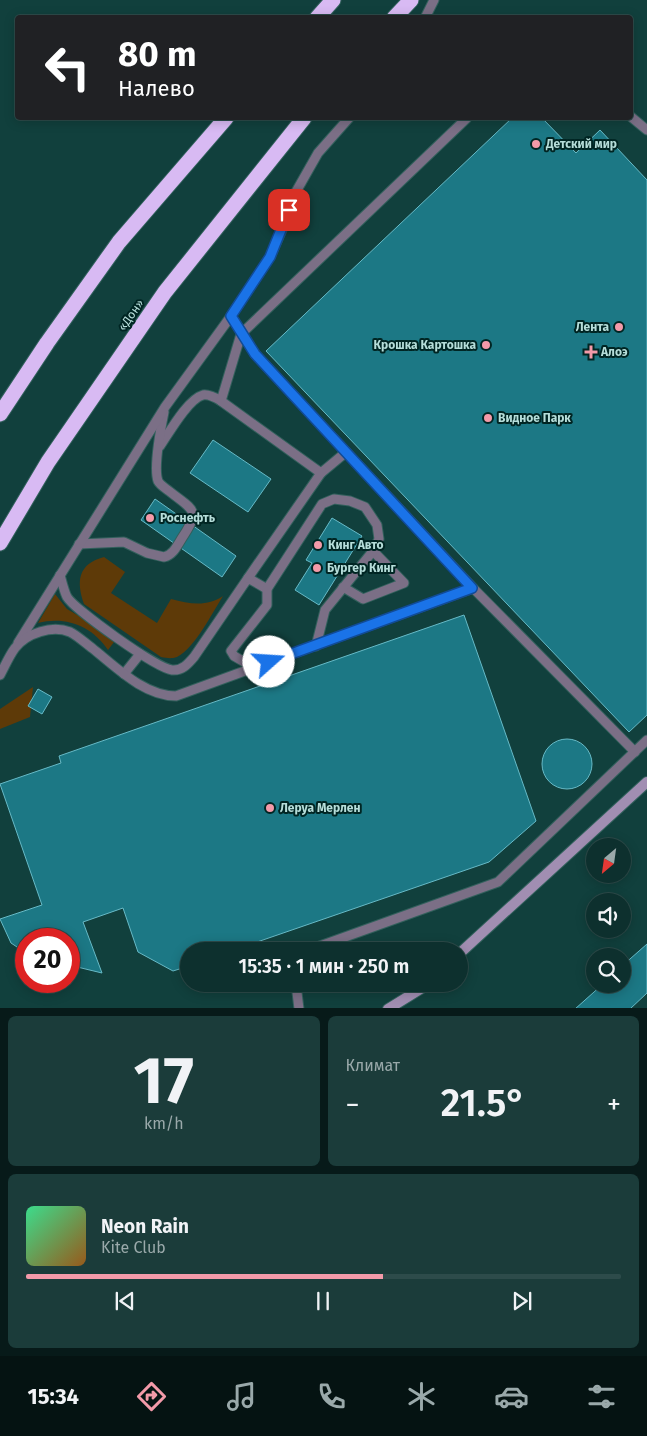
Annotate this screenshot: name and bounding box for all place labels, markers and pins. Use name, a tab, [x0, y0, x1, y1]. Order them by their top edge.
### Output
place label: Детский мир	[545, 137, 617, 151]
marker: Детский мир	[530, 138, 542, 150]
pin	[268, 189, 310, 231]
place label: Лента	[576, 320, 609, 334]
marker: Лента	[613, 321, 625, 333]
place label: Крошка Картошка	[374, 338, 476, 352]
marker: Крошка Картошка	[480, 339, 492, 351]
place label: Алоэ	[600, 345, 628, 359]
marker: Алоэ	[585, 346, 597, 358]
place label: Видное Парк	[498, 411, 571, 425]
marker: Видное Парк	[482, 412, 494, 424]
place label: Роснефть	[160, 511, 216, 525]
marker: Роснефть	[144, 512, 156, 524]
place label: Кинг Авто	[328, 538, 384, 552]
marker: Кинг Авто	[312, 539, 324, 551]
place label: Бургер Кинг	[327, 561, 397, 575]
marker: Бургер Кинг	[311, 562, 323, 574]
place label: Леруа Мерлен	[280, 801, 361, 815]
marker: Леруа Мерлен	[264, 802, 276, 814]

